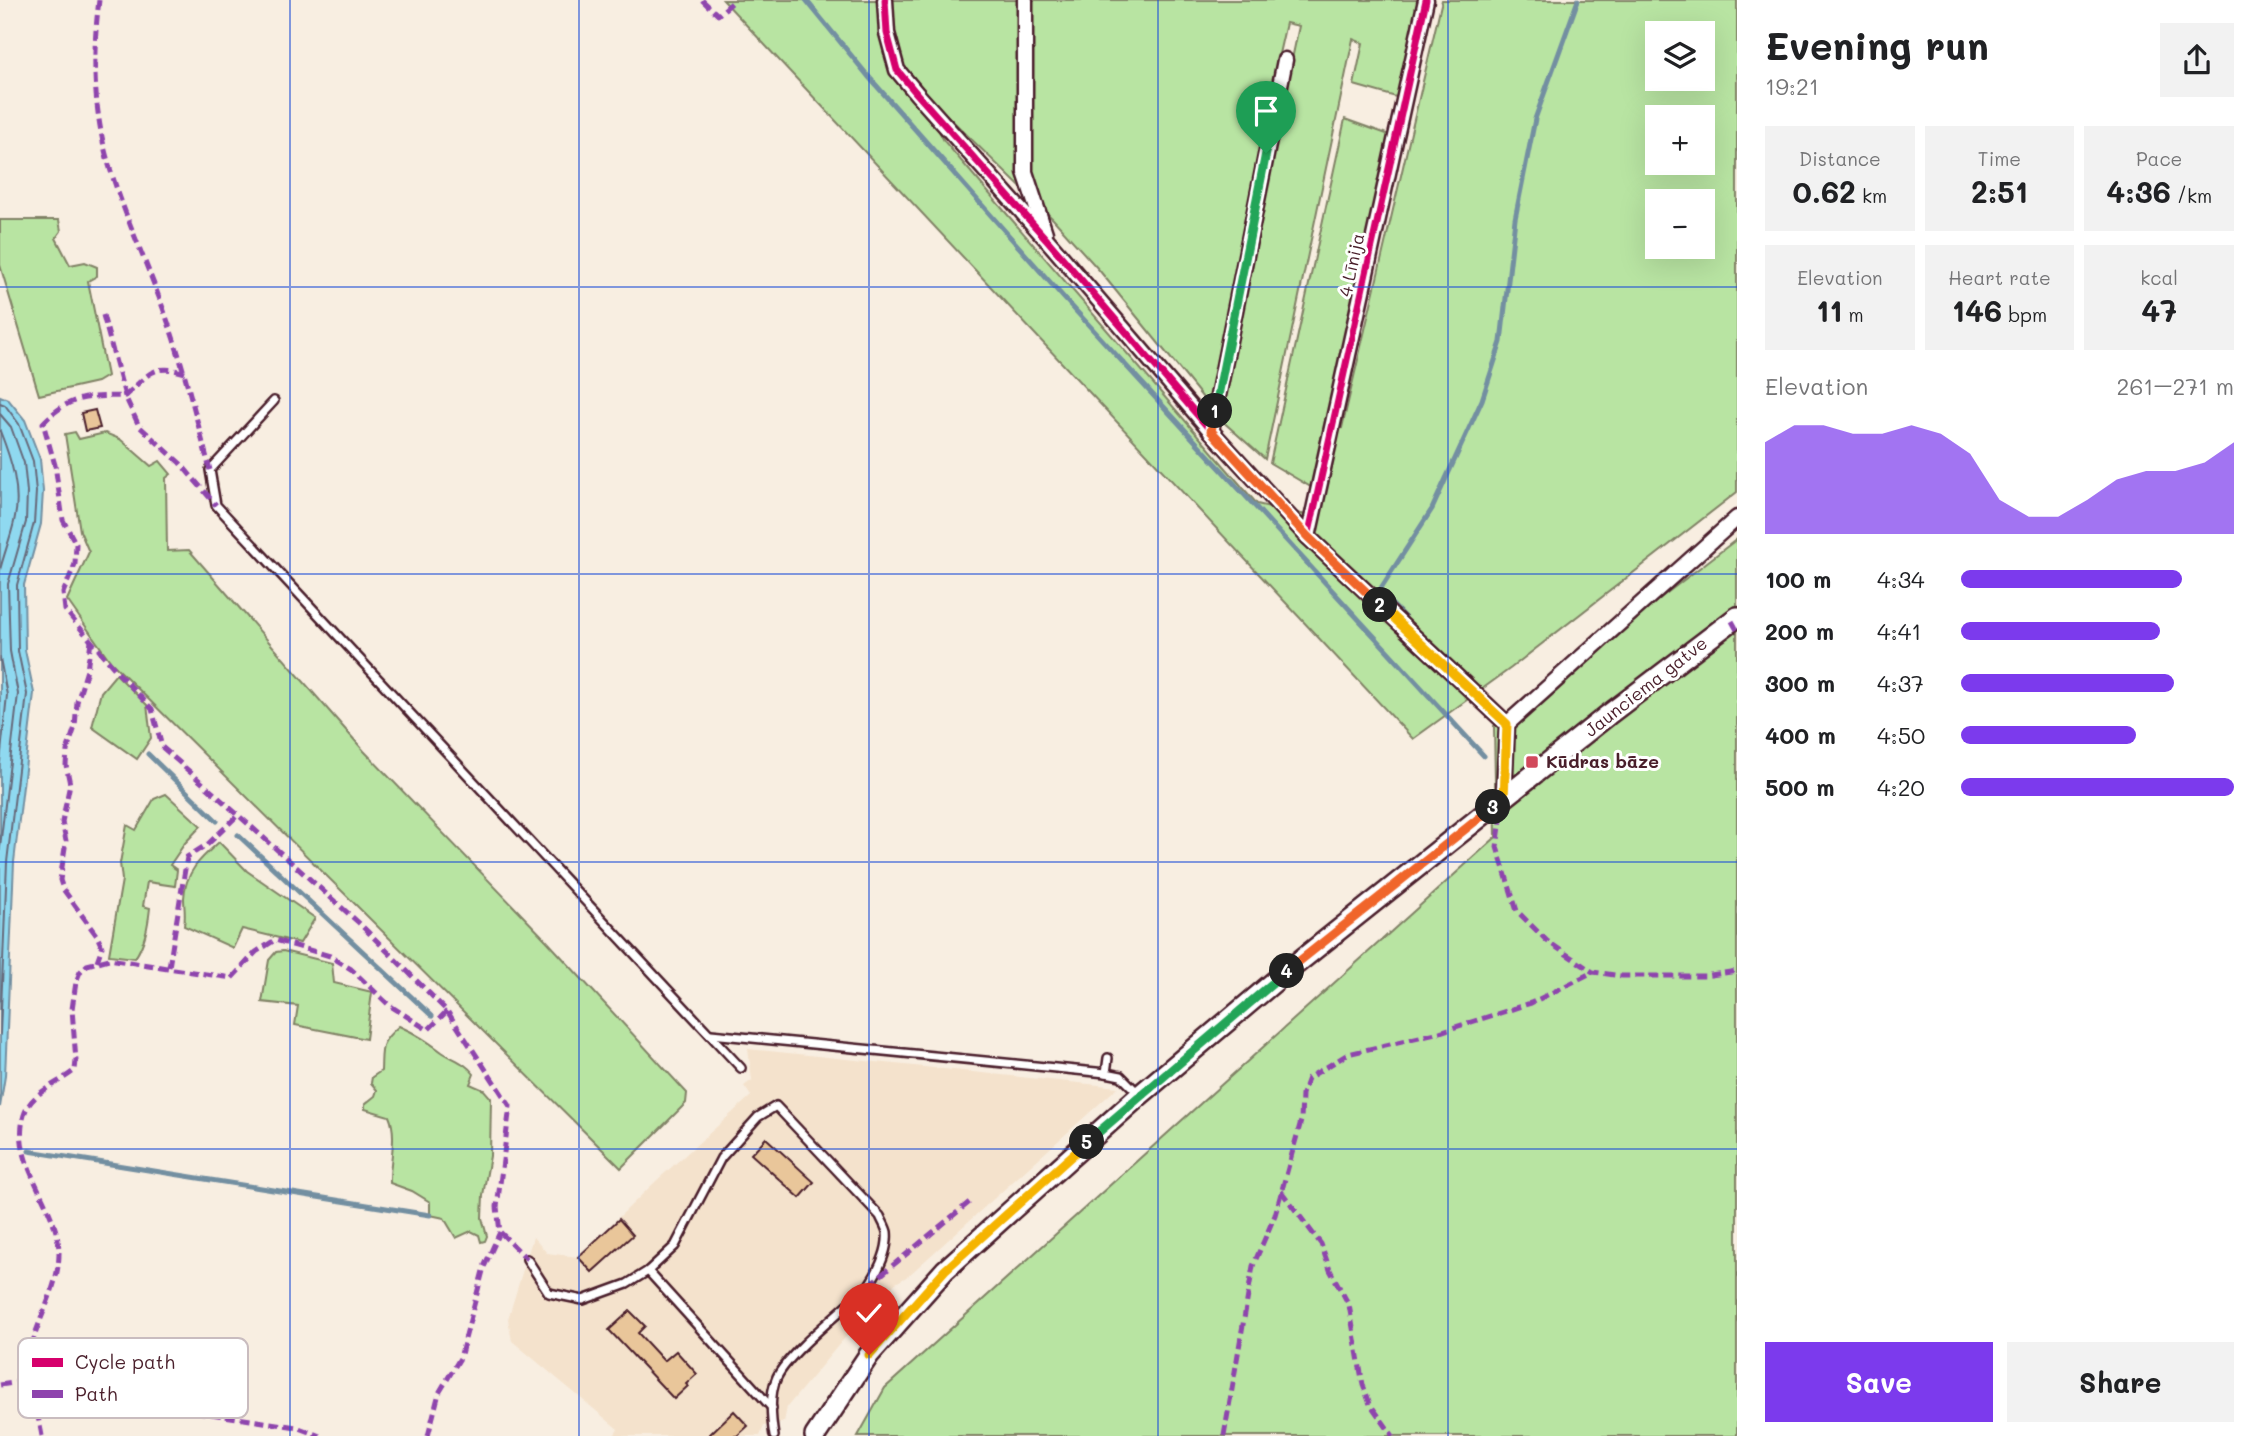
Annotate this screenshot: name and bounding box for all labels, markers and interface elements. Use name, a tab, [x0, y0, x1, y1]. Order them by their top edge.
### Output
text: Evening run	[1765, 20, 1989, 70]
map controls	[1645, 21, 1715, 259]
button: layers	[1645, 21, 1715, 91]
button: share	[2160, 23, 2234, 97]
text: 19:21	[1765, 71, 1819, 101]
pin	[1236, 81, 1296, 153]
icon: arrive	[1247, 92, 1285, 130]
button: +	[1645, 105, 1715, 175]
text: Distance	[1799, 146, 1881, 171]
text: Time	[1978, 146, 2021, 171]
text: Pace	[2136, 146, 2182, 171]
text: 0.62	[1792, 171, 1856, 211]
text: 2:51	[1971, 171, 2028, 211]
text: 4:36	[2106, 171, 2171, 211]
text: km	[1856, 183, 1887, 208]
text: /km	[2171, 183, 2212, 208]
button: −	[1645, 189, 1715, 259]
street label: 4 Līnija	[1333, 231, 1369, 299]
text: Elevation	[1797, 265, 1882, 290]
text: Heart rate	[1948, 265, 2051, 290]
text: kcal	[2140, 265, 2178, 290]
text: 11	[1816, 290, 1843, 330]
text: 146	[1952, 290, 2002, 330]
text: 47	[2141, 290, 2177, 330]
text: m	[1843, 302, 1864, 327]
text: bpm	[2002, 302, 2047, 327]
text: Elevation	[1765, 371, 1868, 401]
text: 261–271 m	[2117, 371, 2234, 401]
pin: 1	[1198, 394, 1232, 428]
text: 1	[1210, 398, 1219, 423]
text: 100 m	[1765, 564, 1831, 594]
text: 4:34	[1877, 564, 1925, 594]
pin: 2	[1362, 588, 1398, 622]
text: 2	[1374, 592, 1385, 617]
text: 200 m	[1765, 616, 1834, 646]
text: 4:41	[1877, 616, 1921, 646]
street label: Jaunciema gatve	[1579, 631, 1712, 742]
text: 300 m	[1765, 668, 1835, 698]
text: 4:37	[1877, 668, 1924, 698]
text: 400 m	[1765, 720, 1836, 750]
text: 4:50	[1877, 720, 1925, 750]
place label: Kūdras bāze	[1546, 749, 1659, 773]
marker: Kūdras bāze	[1524, 754, 1540, 770]
text: 500 m	[1765, 772, 1835, 802]
text: 4:20	[1877, 772, 1925, 802]
pin: 3	[1476, 790, 1510, 824]
text: 3	[1487, 794, 1498, 819]
pin: 4	[1270, 954, 1304, 988]
text: 4	[1280, 958, 1293, 983]
pin: 5	[1070, 1124, 1104, 1160]
text: 5	[1081, 1129, 1092, 1154]
pin	[839, 1283, 899, 1355]
icon: check	[850, 1294, 888, 1332]
legend	[18, 1338, 248, 1418]
button: Save	[1765, 1342, 1993, 1422]
button: Share	[2007, 1342, 2234, 1422]
text: Cycle path	[75, 1349, 175, 1374]
text: Path	[75, 1381, 118, 1406]

